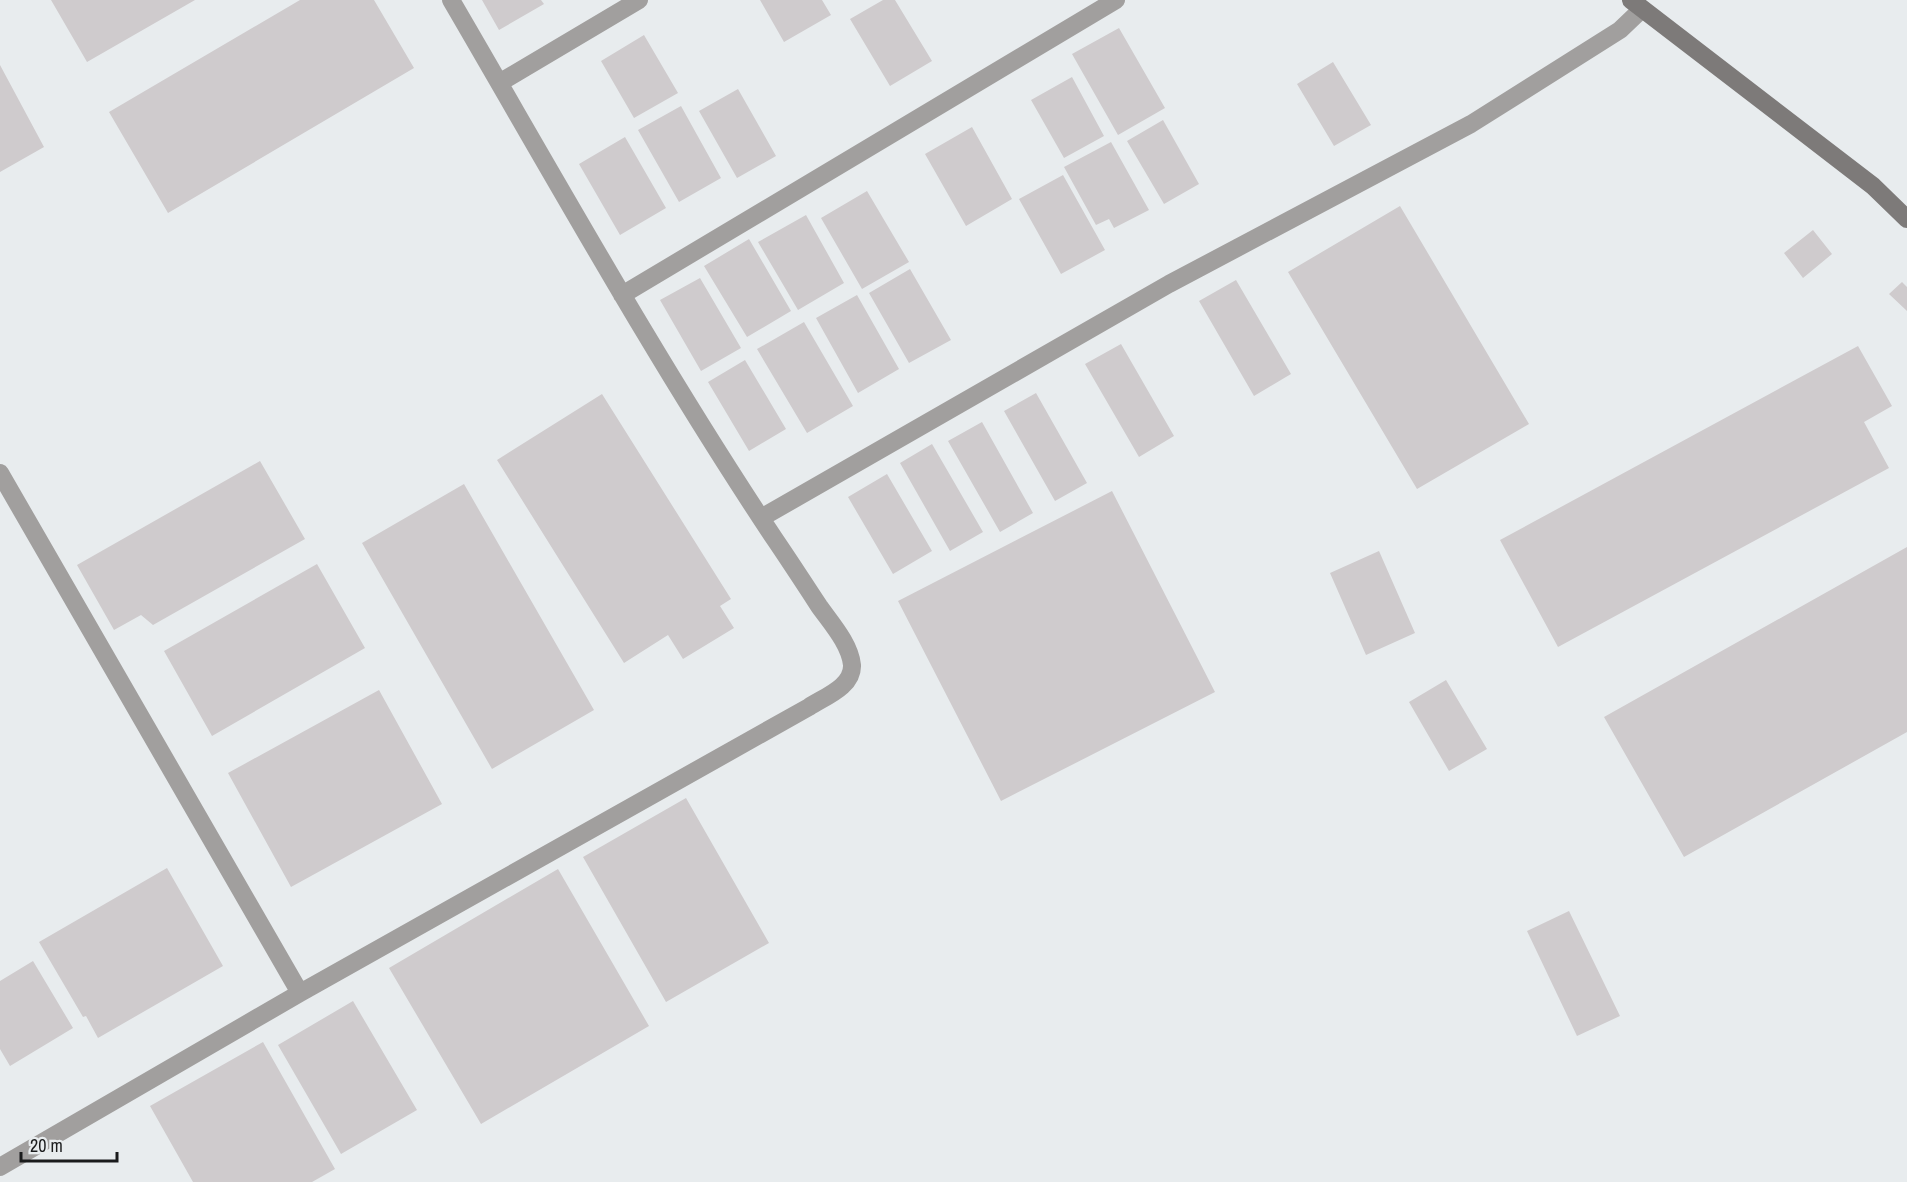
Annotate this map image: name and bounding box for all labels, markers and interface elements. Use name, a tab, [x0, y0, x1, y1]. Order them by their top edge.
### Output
scale bar	[21, 1125, 117, 1163]
text: 20 m	[30, 1133, 63, 1158]

